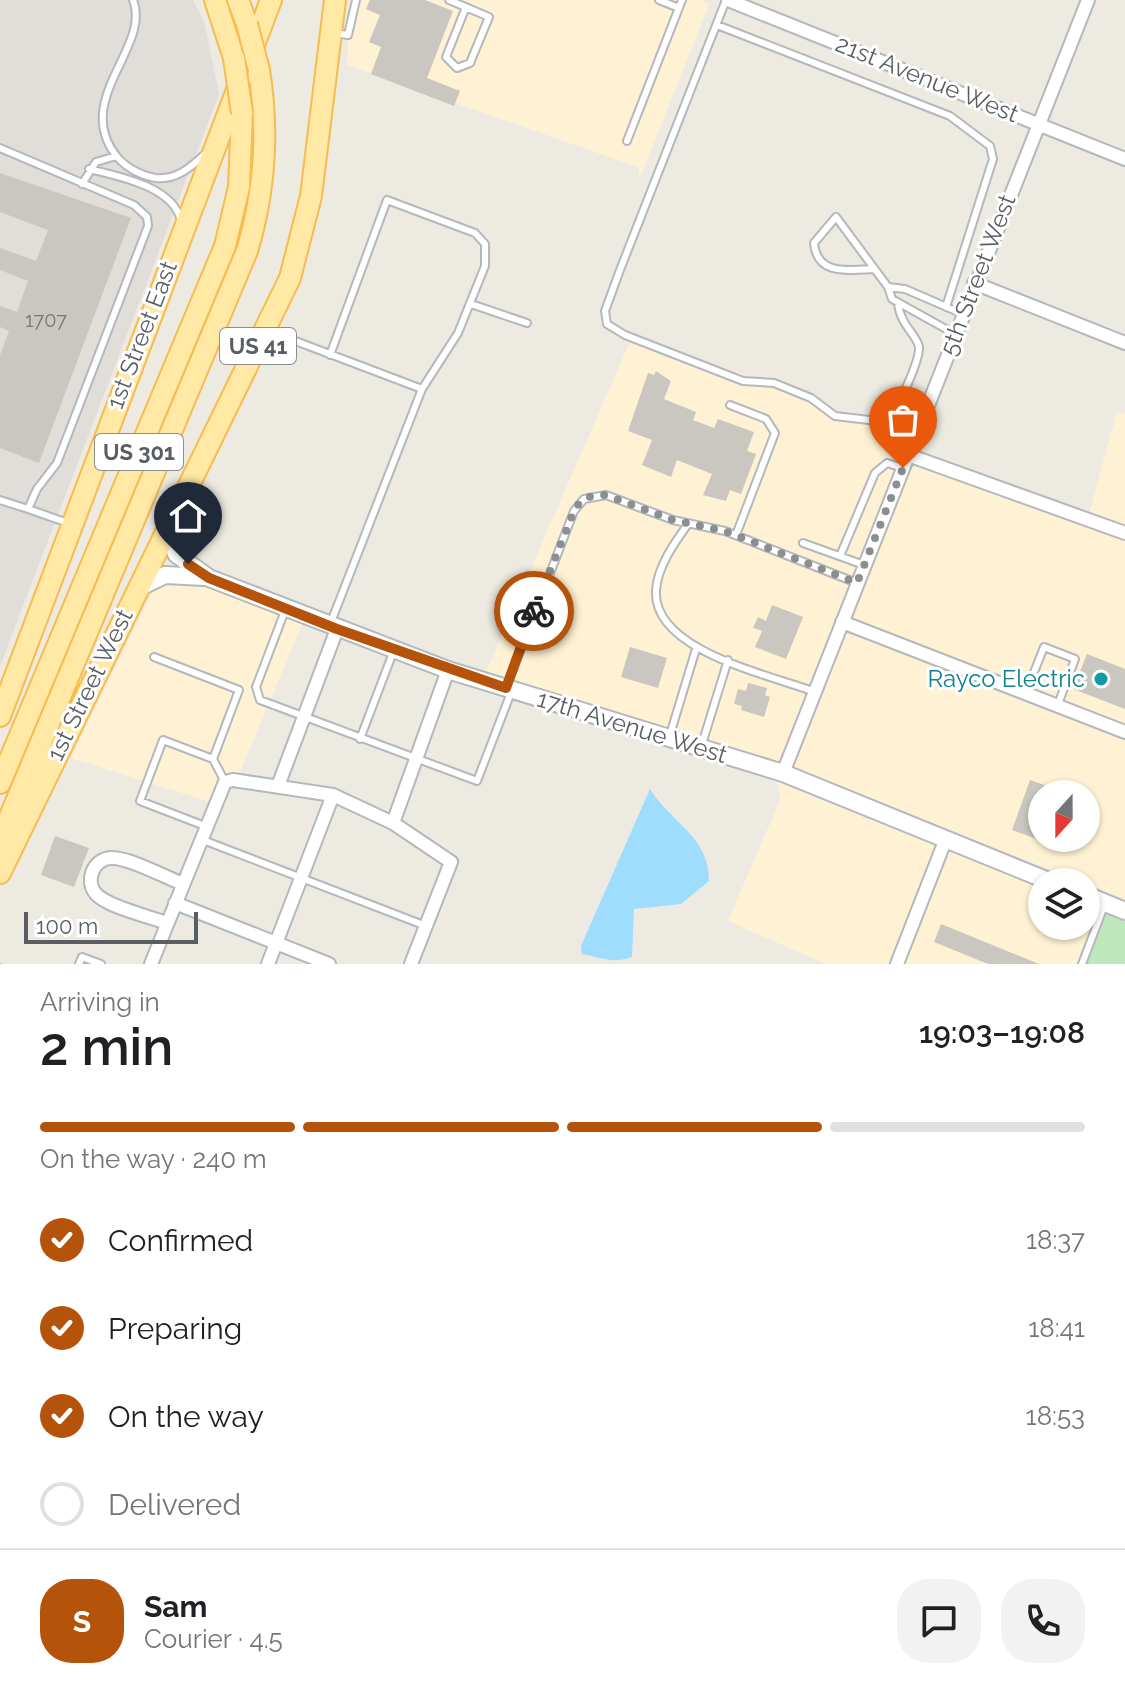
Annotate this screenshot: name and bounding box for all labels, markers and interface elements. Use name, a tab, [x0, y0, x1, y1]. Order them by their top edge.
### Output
street label: 21st Avenue West	[832, 29, 1023, 128]
street label: 5th Street West	[933, 190, 1022, 360]
street label: 1st Street East	[100, 257, 183, 413]
house number: 1707	[25, 308, 67, 332]
road number: US 41	[220, 328, 296, 364]
pin	[869, 386, 937, 468]
icon: bag	[881, 398, 925, 442]
road number: US 301	[95, 434, 183, 470]
pin	[154, 482, 222, 564]
icon: home	[166, 494, 210, 538]
courier	[494, 571, 574, 651]
icon: bike	[512, 589, 556, 633]
street label: 1st Street West	[40, 604, 139, 765]
place label: Rayco Electric	[928, 664, 1085, 693]
marker: Rayco Electric	[1092, 670, 1110, 688]
street label: 17th Avenue West	[534, 684, 731, 769]
north arrow	[1028, 780, 1100, 852]
map controls	[1028, 780, 1100, 940]
button: layers	[1028, 868, 1100, 940]
scale bar	[24, 908, 198, 944]
text: 100 m	[36, 913, 98, 939]
text: Arriving in	[40, 987, 160, 1017]
text: 19:03–19:08	[919, 1015, 1085, 1050]
text: 2 min	[40, 1016, 173, 1077]
text: On the way · 240 m	[40, 1144, 267, 1174]
icon: check	[40, 1218, 84, 1262]
text: Confirmed	[108, 1223, 253, 1258]
text: 18:37	[1026, 1225, 1085, 1255]
icon: check	[40, 1306, 84, 1350]
text: Preparing	[108, 1311, 242, 1346]
text: 18:41	[1028, 1313, 1085, 1343]
icon: check	[40, 1394, 84, 1438]
text: On the way	[108, 1399, 264, 1434]
text: 18:53	[1026, 1401, 1085, 1431]
text: Delivered	[108, 1487, 241, 1522]
button: chat	[897, 1579, 981, 1663]
button: phone	[1001, 1579, 1085, 1663]
text: Sam	[144, 1589, 207, 1624]
text: S	[73, 1604, 91, 1639]
text: Courier · 4.5	[144, 1624, 283, 1654]

